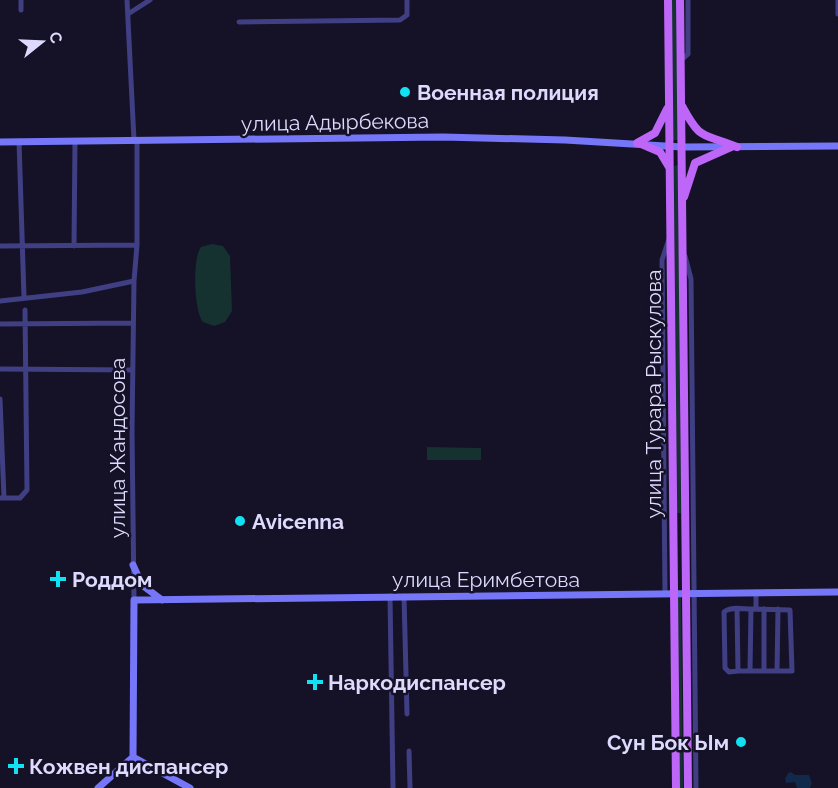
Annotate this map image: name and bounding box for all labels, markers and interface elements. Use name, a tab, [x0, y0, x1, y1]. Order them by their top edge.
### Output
north arrow	[12, 12, 72, 72]
text: С	[45, 29, 67, 46]
place label: Военная полиция	[417, 80, 599, 105]
marker: Военная полиция	[398, 85, 412, 99]
street label: улица Адырбекова	[241, 108, 429, 136]
street label: улица Турара Рыскулова	[641, 269, 666, 519]
street label: улица Жандосова	[105, 358, 130, 538]
place label: Avicenna	[252, 509, 344, 534]
marker: Avicenna	[233, 514, 247, 528]
place label: Роддом	[72, 567, 152, 592]
street label: улица Еримбетова	[392, 567, 580, 592]
marker: Роддом	[49, 570, 67, 588]
place label: Наркодиспансер	[328, 670, 506, 695]
marker: Наркодиспансер	[306, 673, 324, 691]
place label: Сун Бок Ым	[607, 730, 729, 755]
marker: Сун Бок Ым	[734, 735, 748, 749]
place label: Кожвен диспансер	[29, 754, 228, 779]
marker: Кожвен диспансер	[7, 757, 25, 775]

